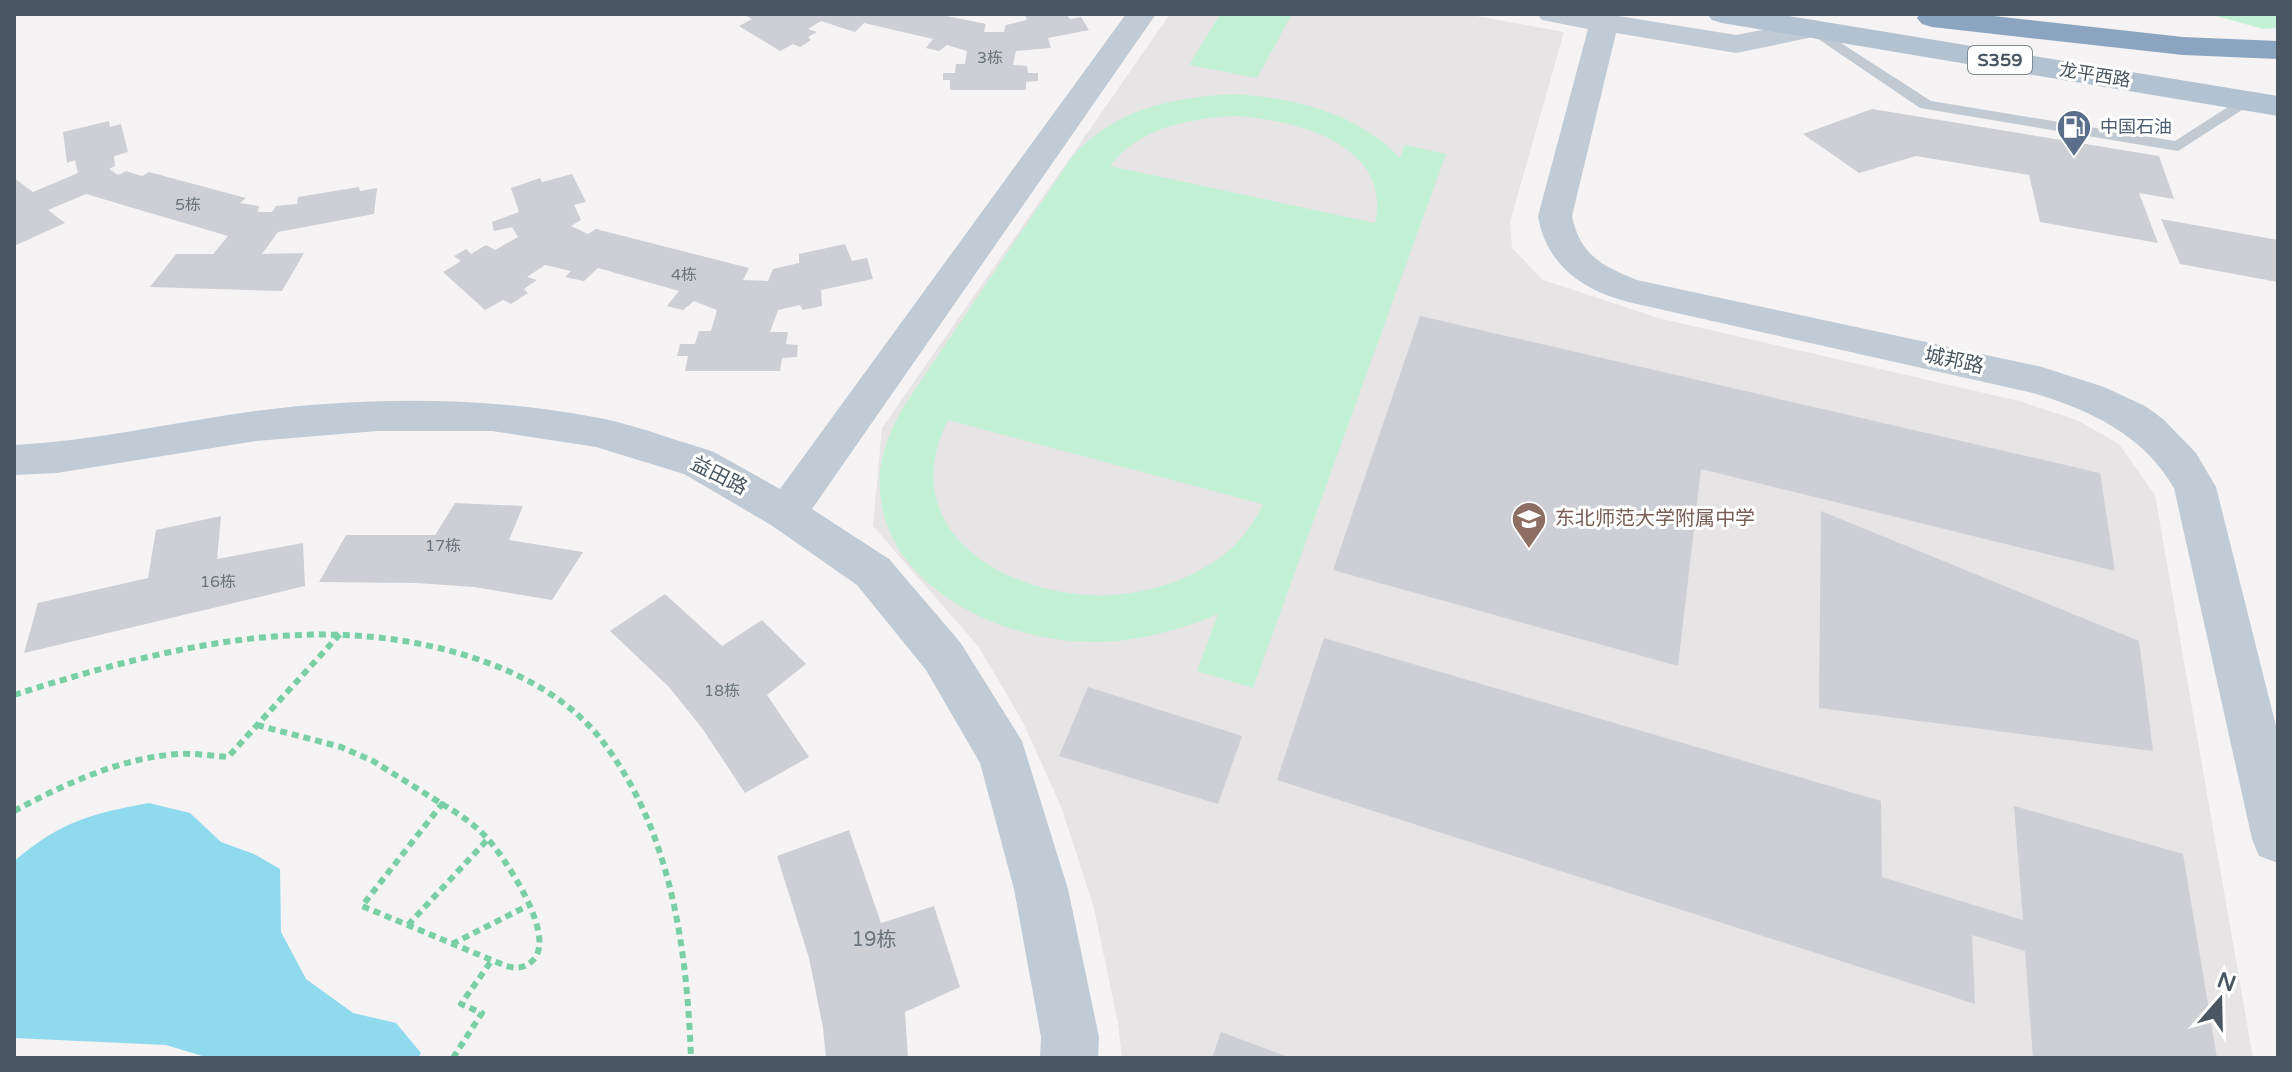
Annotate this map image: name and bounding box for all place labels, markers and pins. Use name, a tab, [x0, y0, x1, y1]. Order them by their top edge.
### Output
fuel station icon: 中国石油	[2055, 108, 2093, 158]
place label: 中国石油	[2100, 116, 2172, 138]
school or university icon: 东北师范大学附属中学	[1510, 500, 1548, 550]
place label: 东北师范大学附属中学	[1555, 507, 1755, 531]

